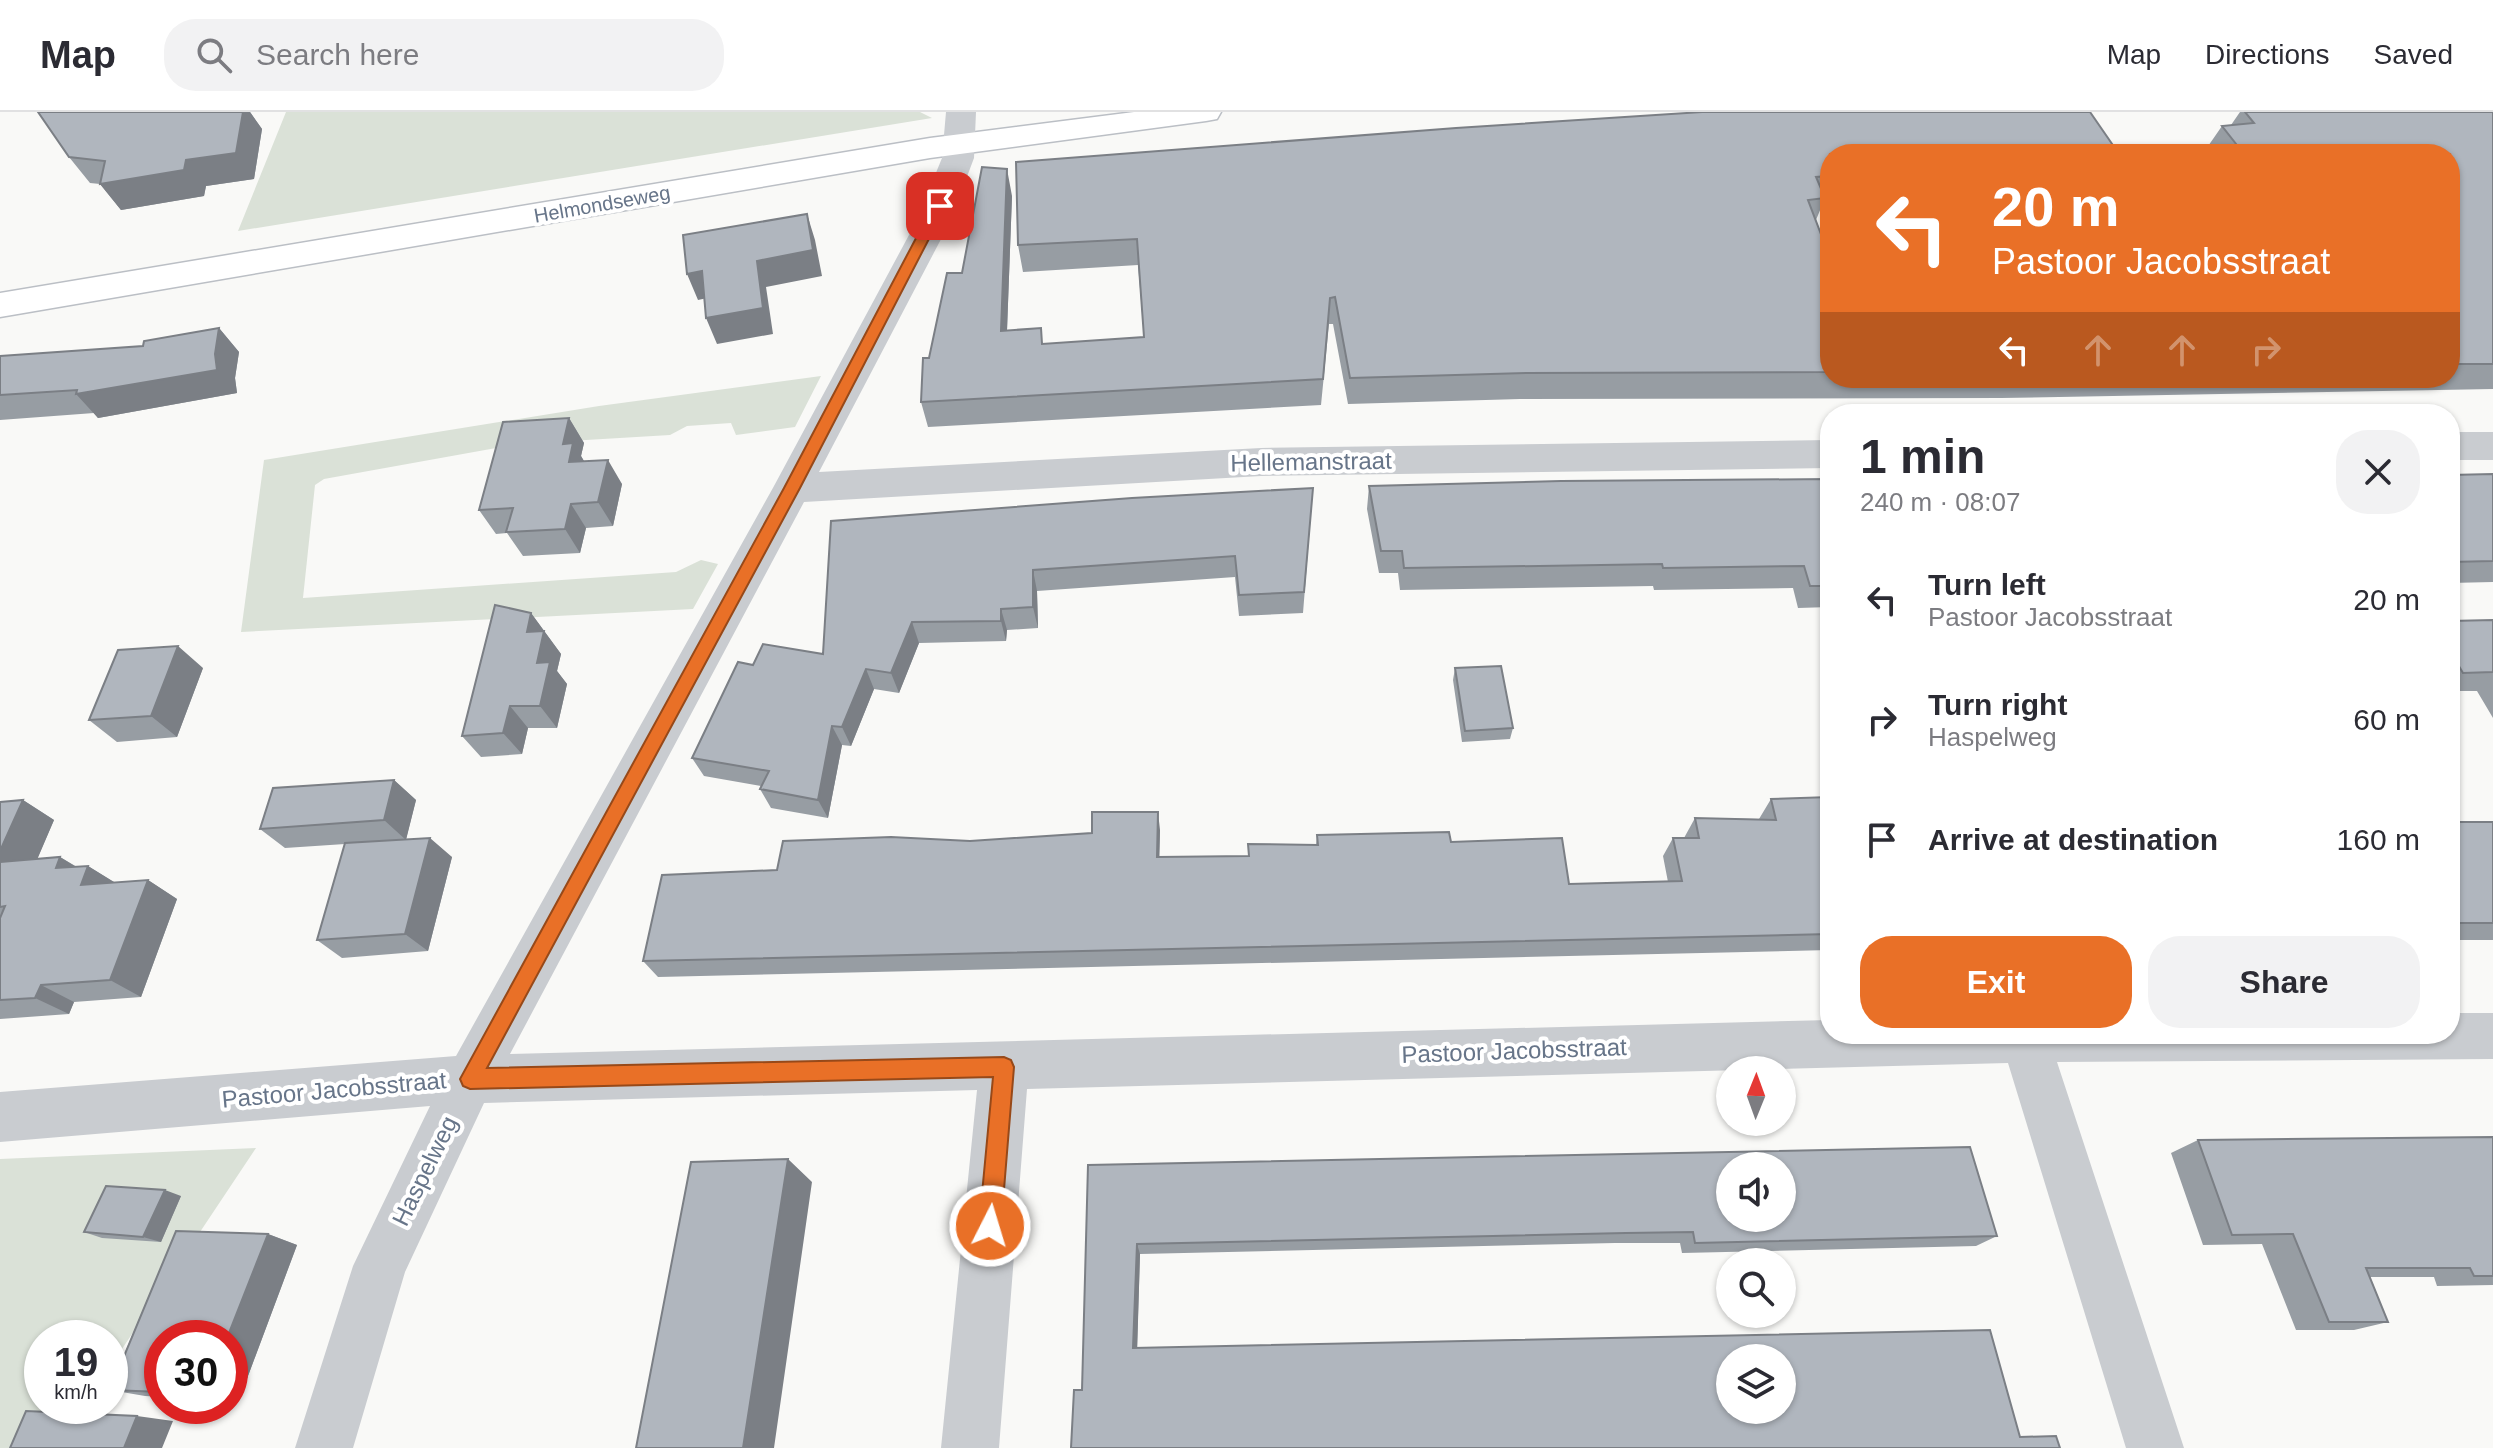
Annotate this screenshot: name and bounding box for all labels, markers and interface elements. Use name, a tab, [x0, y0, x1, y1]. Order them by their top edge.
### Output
search box	[164, 19, 724, 91]
icon: search	[192, 33, 236, 77]
text: Map	[40, 34, 116, 76]
text: Search here	[256, 38, 419, 71]
text: Map	[2107, 39, 2161, 70]
text: Directions	[2205, 39, 2330, 70]
text: Saved	[2374, 39, 2453, 70]
pin	[906, 172, 974, 240]
text: 20 m	[1992, 175, 2120, 238]
icon: left	[1860, 176, 1964, 280]
street label: Helmondseweg	[532, 181, 672, 227]
icon: arrive	[918, 184, 962, 228]
text: Pastoor Jacobsstraat	[1992, 241, 2330, 282]
icon: left	[1992, 328, 2036, 372]
icon: ahead	[2076, 328, 2120, 372]
icon: ahead	[2160, 328, 2204, 372]
icon: right	[2244, 328, 2288, 372]
text: 1 min	[1860, 430, 1985, 483]
button: close	[2336, 430, 2420, 514]
street label: Hellemanstraat	[1230, 447, 1392, 476]
text: 240 m · 08:07	[1860, 487, 2020, 517]
text: Turn left	[1928, 568, 2046, 601]
icon: left	[1860, 578, 1904, 622]
text: 20 m	[2353, 583, 2420, 616]
text: Pastoor Jacobsstraat	[1928, 602, 2172, 632]
text: Turn right	[1928, 688, 2067, 721]
icon: right	[1860, 698, 1904, 742]
text: 60 m	[2353, 703, 2420, 736]
text: Haspelweg	[1928, 722, 2057, 752]
icon: arrive	[1860, 818, 1904, 862]
text: Arrive at destination	[1928, 823, 2218, 856]
text: 160 m	[2337, 823, 2420, 856]
button: Exit	[1860, 936, 2132, 1028]
button: Share	[2148, 936, 2420, 1028]
street label: Pastoor Jacobsstraat	[1401, 1033, 1627, 1068]
north arrow	[1716, 1056, 1796, 1136]
map controls	[1716, 1056, 1796, 1424]
street label: Pastoor Jacobsstraat	[220, 1066, 448, 1113]
street label: Haspelweg	[386, 1112, 463, 1230]
button: sound	[1716, 1152, 1796, 1232]
position arrow	[948, 1184, 1032, 1268]
button: search	[1716, 1248, 1796, 1328]
speed limit sign: 30	[144, 1320, 248, 1424]
text: 19	[54, 1340, 98, 1384]
button: layers	[1716, 1344, 1796, 1424]
text: km/h	[54, 1381, 98, 1403]

